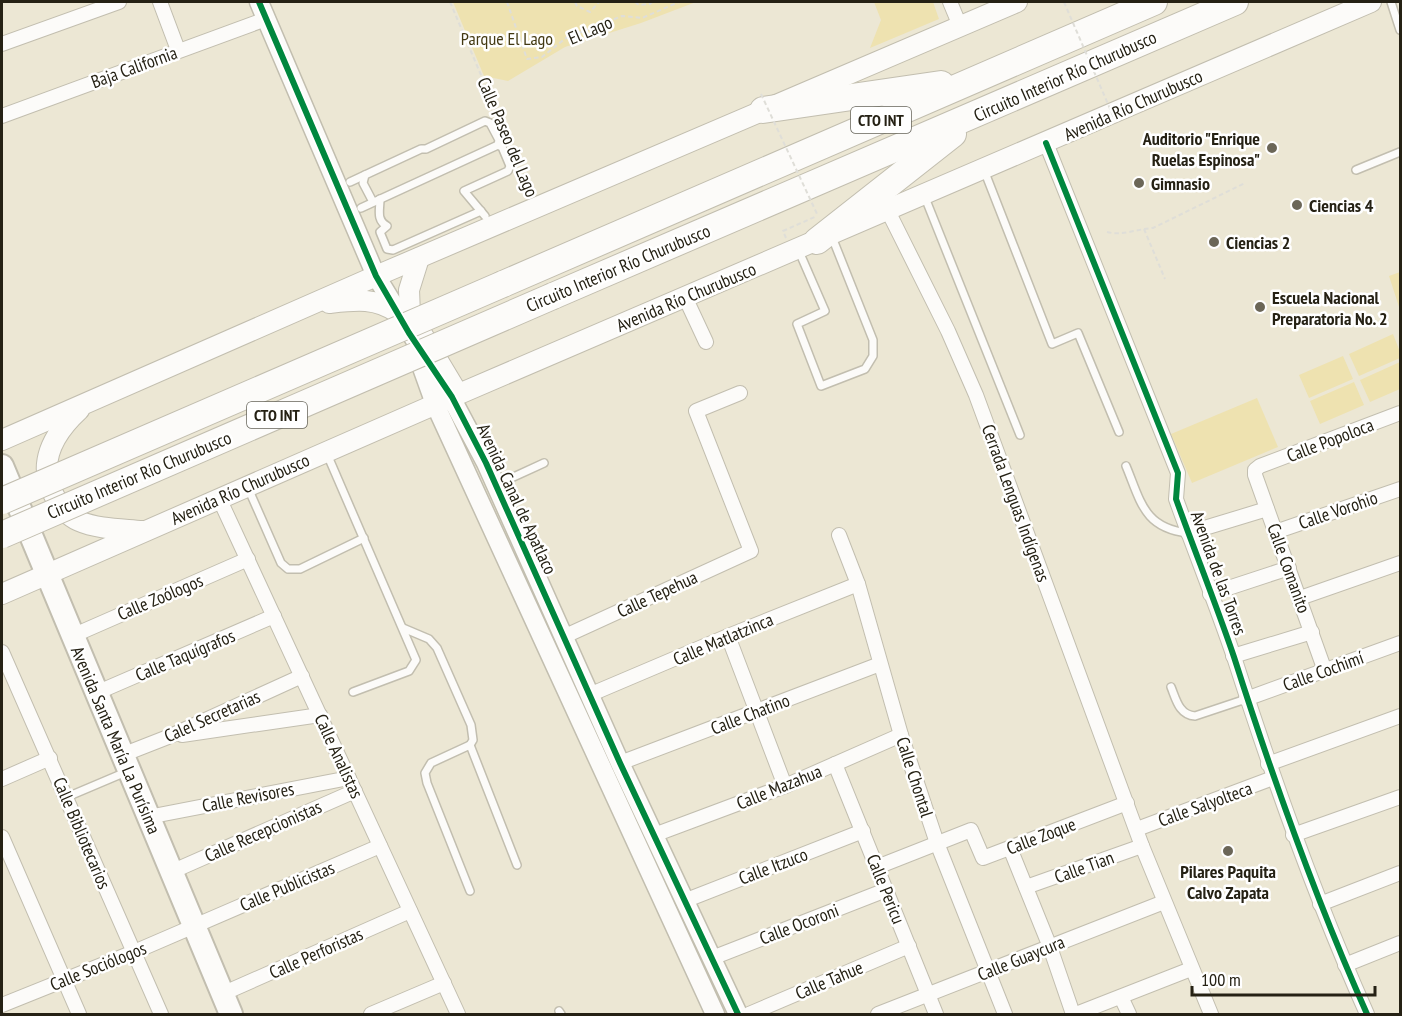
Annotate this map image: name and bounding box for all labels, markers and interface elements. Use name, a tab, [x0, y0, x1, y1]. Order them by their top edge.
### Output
street label: El Lago	[564, 10, 616, 50]
street label: Circuito Interior Río Churubusco	[970, 25, 1160, 127]
park label: Parque El Lago	[461, 27, 553, 50]
street label: Baja California	[88, 41, 180, 93]
street label: Avenida Río Churubusco	[1060, 64, 1206, 146]
street label: Calle Paseo del Lago	[472, 74, 544, 201]
road number: CTO INT	[851, 107, 911, 133]
place label: Auditorio "Enrique Ruelas Espinosa"	[1142, 127, 1260, 171]
marker: Auditorio "Enrique Ruelas Espinosa"	[1265, 141, 1279, 155]
place label: Gimnasio	[1151, 172, 1210, 195]
marker: Gimnasio	[1132, 176, 1146, 190]
place label: Ciencias 4	[1309, 194, 1374, 217]
marker: Ciencias 4	[1290, 198, 1304, 212]
street label: Circuito Interior Río Churubusco	[522, 219, 714, 317]
place label: Ciencias 2	[1226, 231, 1290, 254]
marker: Ciencias 2	[1207, 235, 1221, 249]
street label: Avenida Río Churubusco	[613, 257, 759, 337]
place label: Escuela Nacional Preparatoria No. 2	[1272, 286, 1388, 330]
marker: Escuela Nacional Preparatoria No. 2	[1253, 300, 1267, 314]
road number: CTO INT	[247, 402, 307, 428]
street label: Calle Popoloca	[1283, 413, 1377, 467]
street label: Avenida Canal de Apatlaco	[472, 420, 562, 578]
street label: Cerrada Lenguas Indígenas	[977, 421, 1055, 585]
street label: Circuito Interior Río Churubusco	[43, 426, 235, 524]
street label: Avenida Río Churubusco	[167, 448, 313, 530]
street label: Calle Vorohio	[1296, 486, 1381, 534]
street label: Avenida de las Torres	[1186, 508, 1252, 638]
street label: Calle Comanito	[1262, 520, 1316, 616]
street label: Calle Tepehua	[613, 565, 701, 623]
street label: Calle Zoólogos	[114, 569, 206, 625]
street label: Calle Matlatzinca	[669, 608, 777, 670]
street label: Calle Taquígrafos	[132, 624, 238, 686]
street label: Avenida Santa María La Purísima	[66, 643, 166, 837]
street label: Calle Cochimí	[1279, 646, 1367, 696]
street label: Calel Secretarias	[160, 685, 264, 747]
street label: Calle Chatino	[707, 688, 793, 740]
street label: Calle Analistas	[309, 710, 369, 802]
street label: Calle Chontal	[891, 734, 939, 821]
street label: Calle Mazahua	[733, 759, 825, 815]
street label: Calle Bibliotecarios	[48, 774, 116, 892]
street label: Calle Salyolteca	[1155, 776, 1255, 832]
street label: Calle Revisores	[200, 777, 296, 817]
street label: Calle Recepcionistas	[201, 795, 325, 867]
street label: Calle Zoque	[1003, 812, 1079, 860]
street label: Calle Itzuco	[735, 842, 811, 890]
marker: Pilares Paquita Calvo Zapata	[1221, 844, 1235, 858]
street label: Calle Tian	[1051, 846, 1117, 888]
street label: Calle Pericu	[862, 851, 910, 927]
street label: Calle Publicistas	[236, 856, 338, 916]
place label: Pilares Paquita Calvo Zapata	[1180, 860, 1276, 904]
street label: Calle Ocoroni	[756, 898, 842, 950]
street label: Calle Perforistas	[266, 922, 366, 984]
street label: Calle Guaycura	[974, 930, 1068, 986]
street label: Calle Sociólogos	[46, 936, 150, 996]
street label: Calle Tahue	[792, 955, 866, 1005]
scale bar	[1192, 959, 1375, 997]
text: 100 m	[1201, 968, 1241, 991]

